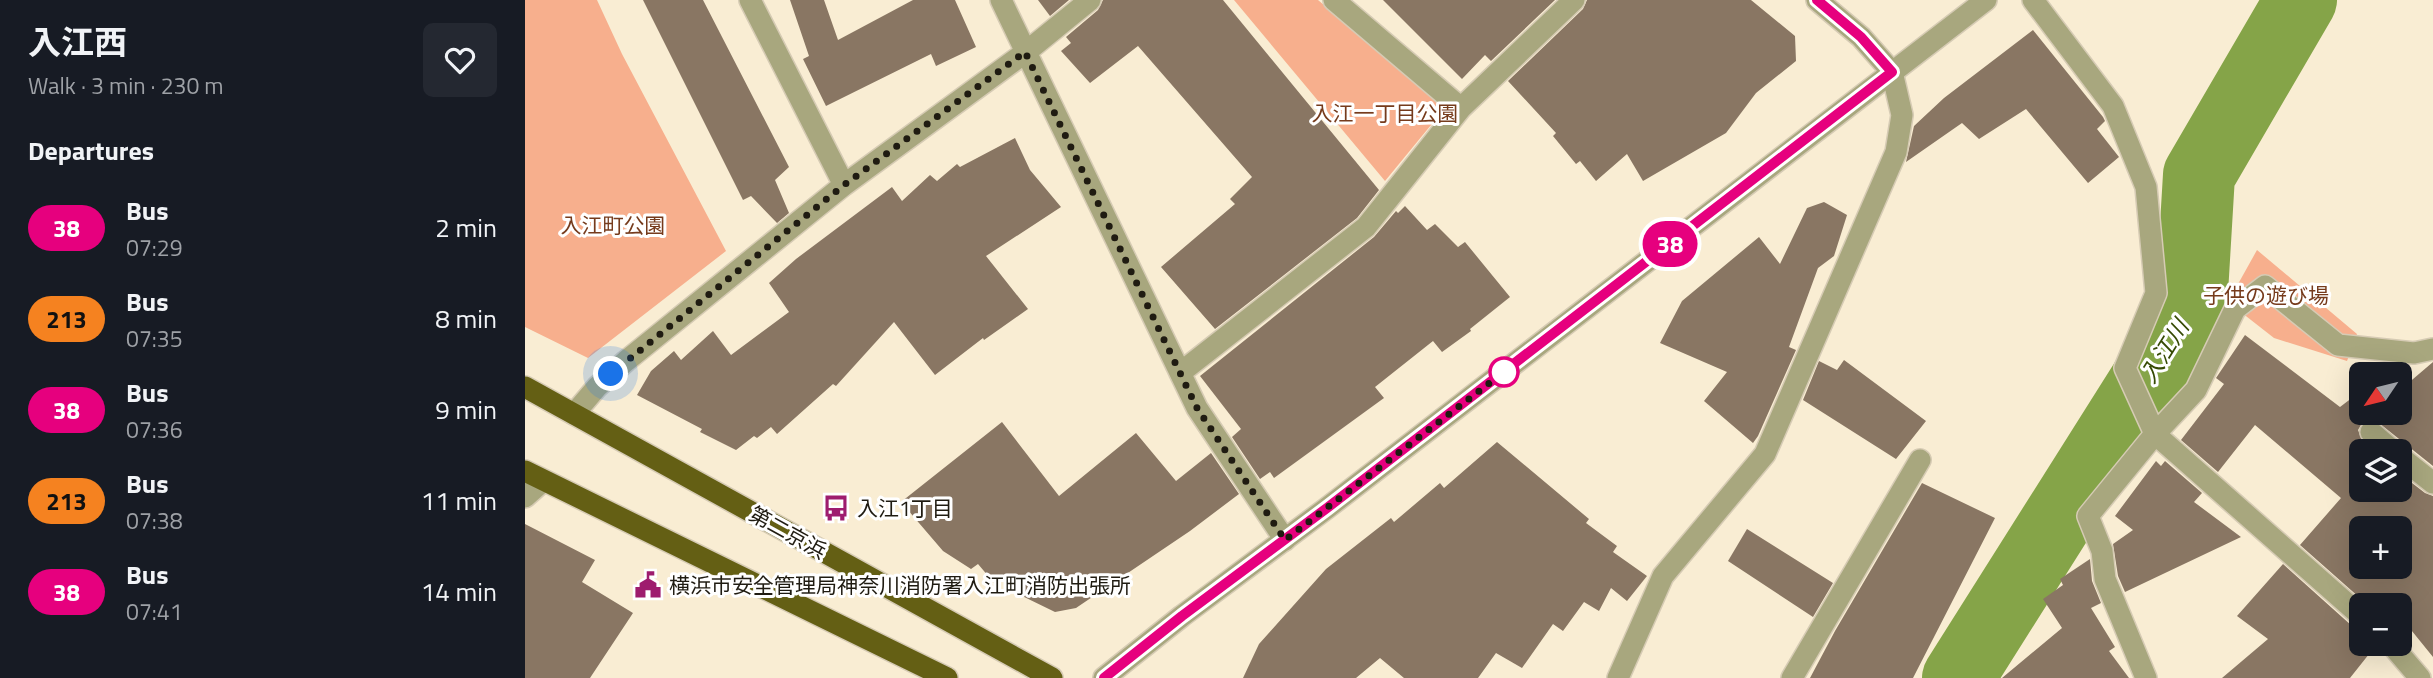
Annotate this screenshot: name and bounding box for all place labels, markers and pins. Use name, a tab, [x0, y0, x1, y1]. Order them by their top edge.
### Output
unlabelled marker	[1489, 357, 1519, 387]
place label: 入江1丁目	[857, 492, 953, 524]
bus stop icon: 入江1丁目	[821, 493, 851, 523]
place label: 横浜市安全管理局神奈川消防署入江町消防出張所	[669, 569, 1131, 601]
public building icon: 横浜市安全管理局神奈川消防署入江町消防出張所	[633, 570, 663, 600]

